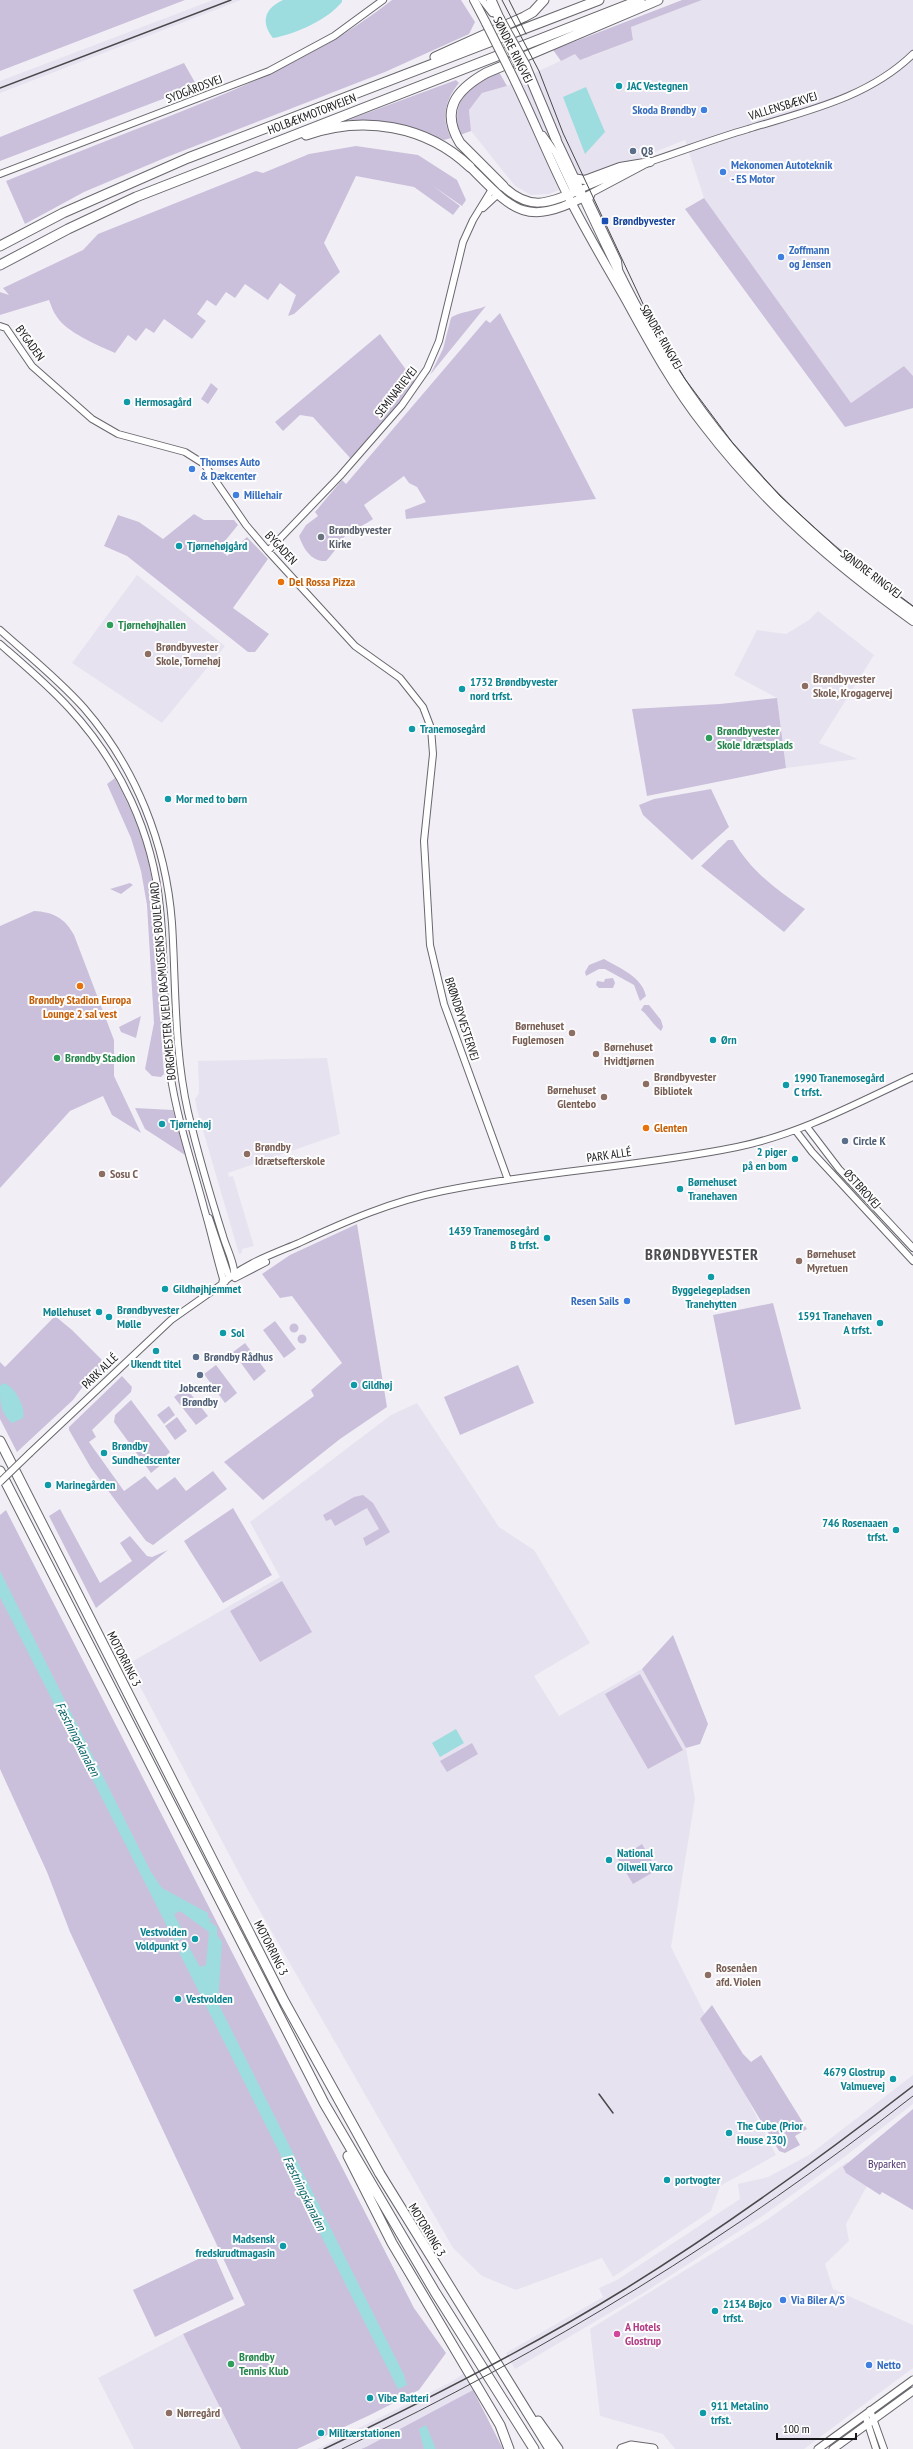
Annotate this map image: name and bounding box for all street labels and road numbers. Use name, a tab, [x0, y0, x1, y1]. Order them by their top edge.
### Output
street label: SØNDRE RINGVEJ	[490, 14, 537, 86]
street label: SYDGÅRDSVEJ	[163, 71, 224, 106]
street label: VALLENSBÆKVEJ	[746, 88, 819, 123]
street label: HOLBÆKMOTORVEJEN	[265, 90, 358, 137]
street label: SØNDRE RINGVEJ	[637, 302, 686, 372]
street label: BYGADEN	[13, 322, 48, 363]
street label: SEMINARIEVEJ	[371, 363, 420, 420]
street label: BYGADEN	[262, 528, 301, 567]
street label: SØNDRE RINGVEJ	[838, 546, 905, 601]
street label: BORGMESTER KJELD RASMUSSENS BOULEVARD	[146, 881, 179, 1081]
street label: BRØNDBYVESTERVEJ	[442, 975, 483, 1062]
street label: PARK ALLÉ	[586, 1144, 632, 1165]
street label: ØSTBROVEJ	[841, 1166, 884, 1212]
street label: PARK ALLÉ	[78, 1350, 121, 1392]
street label: MOTORRING 3	[104, 1629, 145, 1689]
street label: MOTORRING 3	[251, 1918, 292, 1978]
street label: MOTORRING 3	[406, 2200, 449, 2259]

